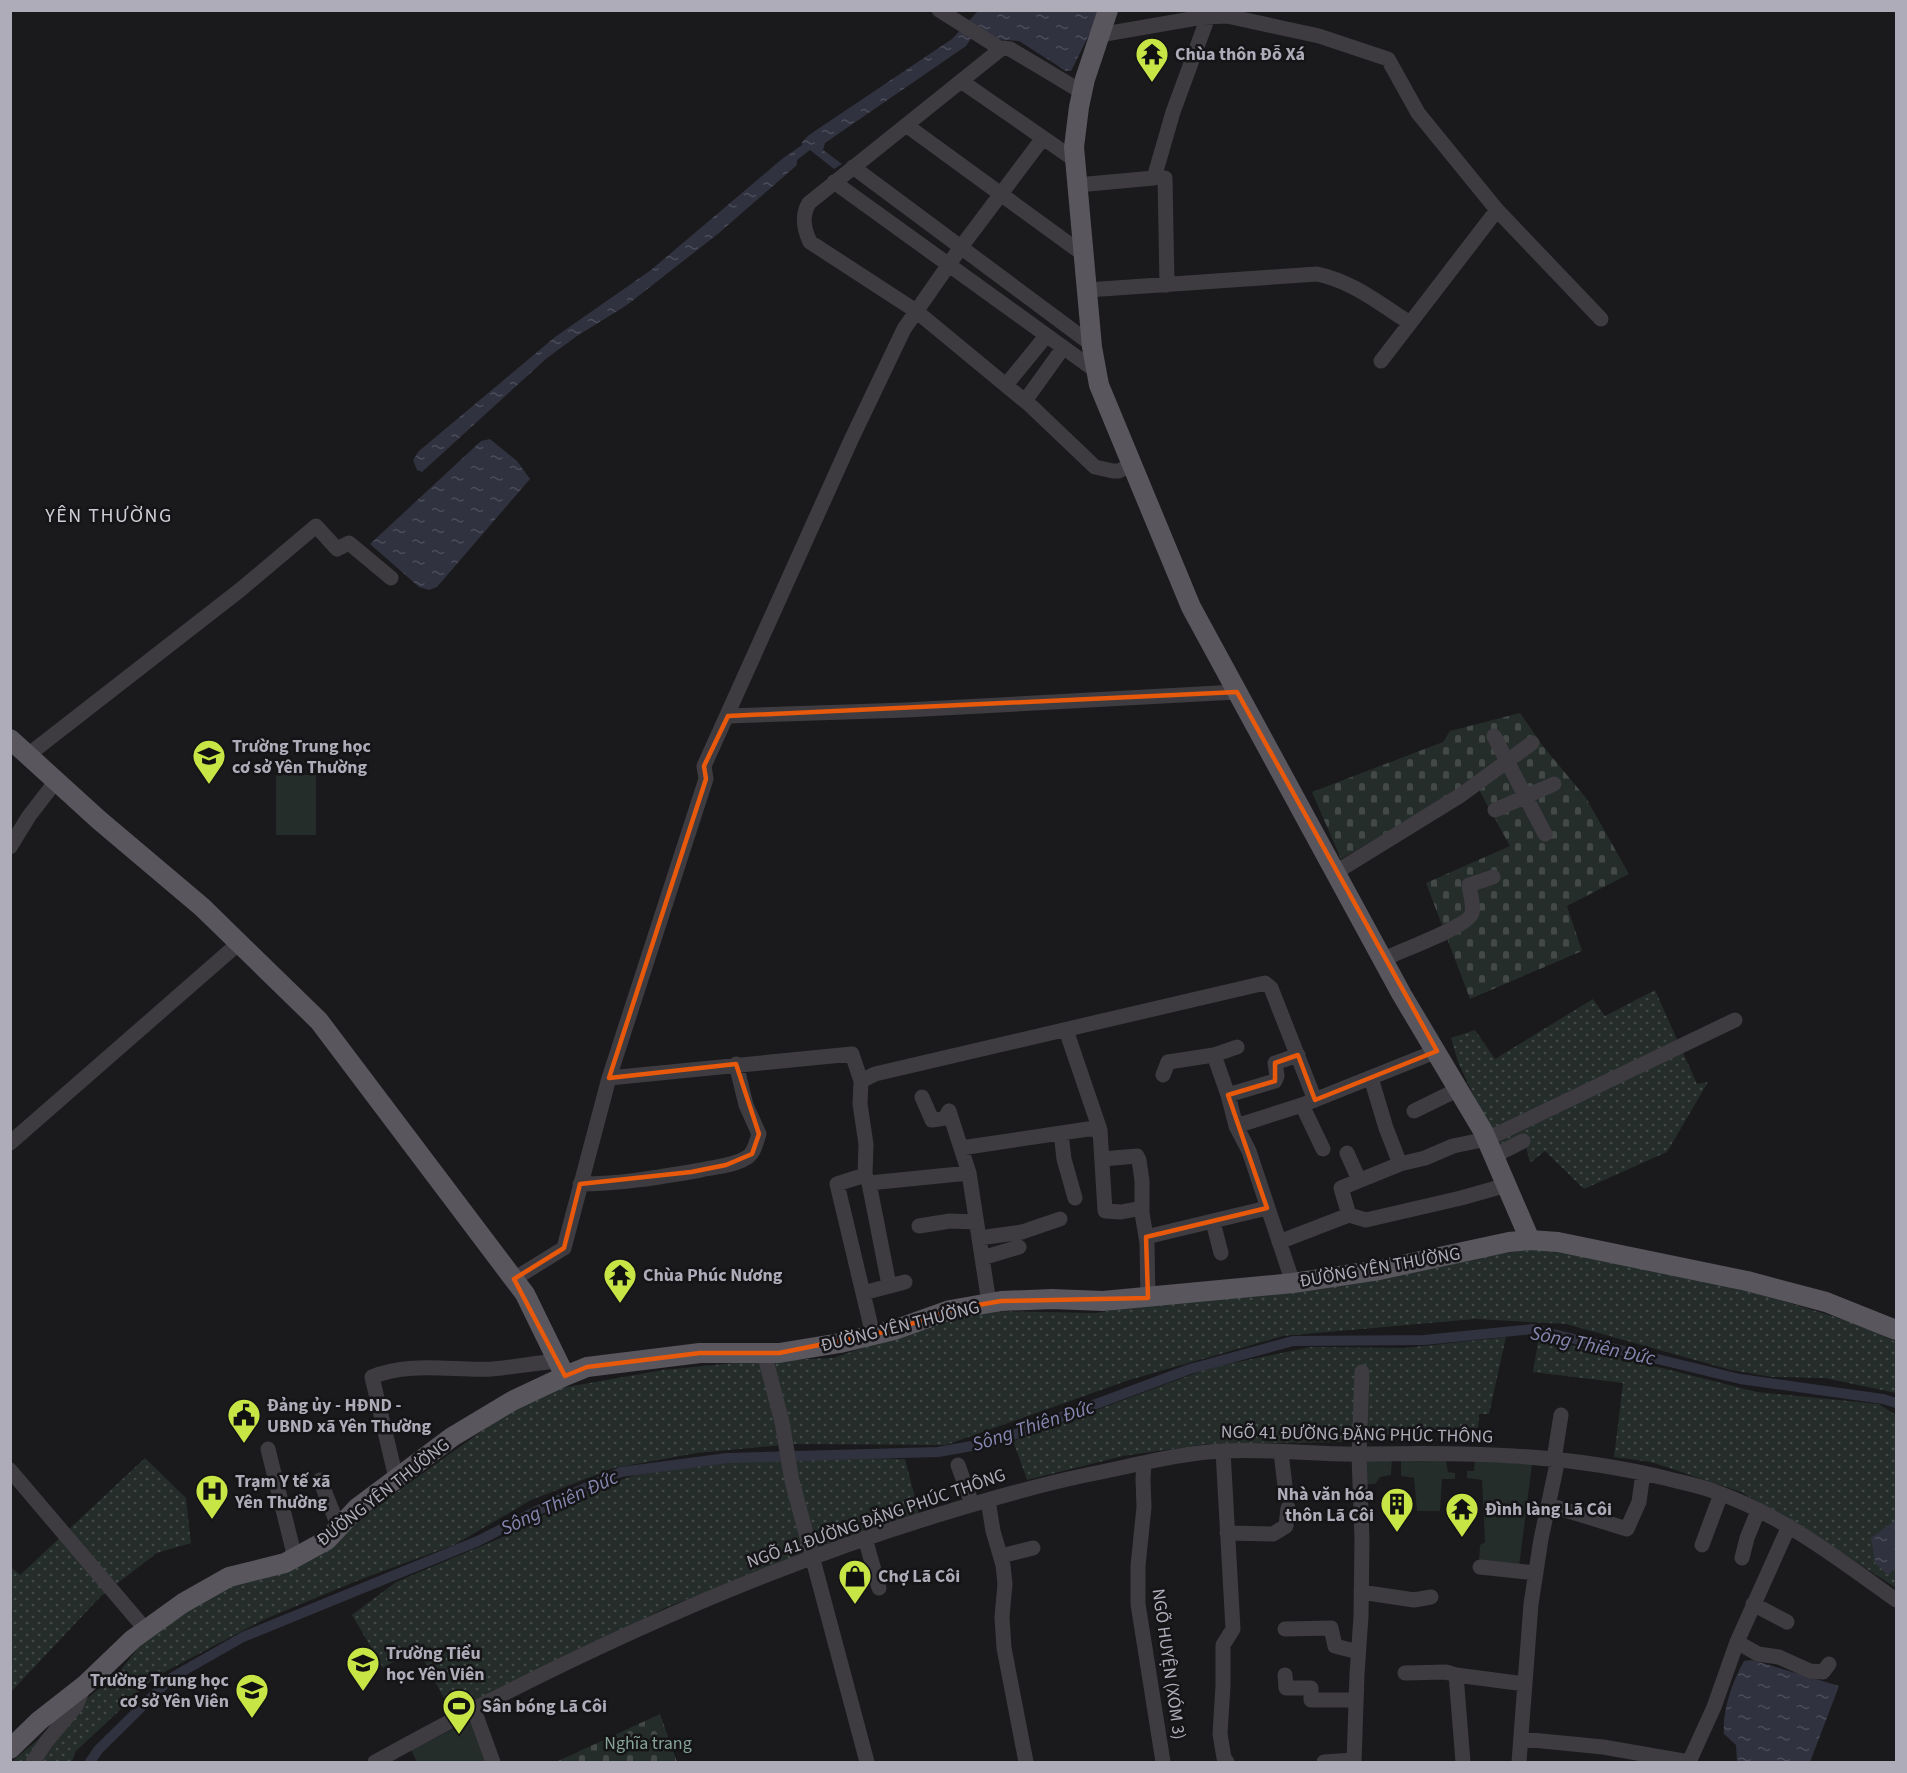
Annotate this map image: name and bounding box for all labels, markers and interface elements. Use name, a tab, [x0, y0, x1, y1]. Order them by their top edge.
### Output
temple icon: Chùa thôn Đỗ Xá	[1134, 36, 1170, 83]
place label: Chùa thôn Đỗ Xá	[1175, 42, 1305, 67]
district label: YÊN THƯỜNG	[44, 502, 173, 530]
place label: Trường Trung học cơ sở Yên Thường	[232, 734, 372, 780]
school or university icon: Trường Trung học cơ sở Yên Thường	[191, 738, 227, 785]
street label: ĐƯỜNG YÊN THƯỜNG	[1298, 1241, 1462, 1294]
temple icon: Chùa Phúc Nương	[602, 1257, 638, 1304]
place label: Chùa Phúc Nương	[643, 1263, 783, 1288]
street label: ĐƯỜNG YÊN THƯỜNG	[818, 1295, 982, 1358]
water label: Sông Thiên Đức	[1528, 1319, 1658, 1373]
place label: Đảng ủy - HĐND - UBND xã Yên Thường	[267, 1393, 431, 1439]
water label: Sông Thiên Đức	[969, 1393, 1098, 1459]
public building icon: Đảng ủy - HĐND - UBND xã Yên Thường	[226, 1397, 262, 1444]
street label: NGÕ 41 ĐƯỜNG ĐẶNG PHÚC THÔNG	[1221, 1420, 1493, 1449]
street label: ĐƯỜNG YÊN THƯỜNG	[311, 1432, 455, 1552]
street label: NGÕ 41 ĐƯỜNG ĐẶNG PHÚC THÔNG	[743, 1462, 1009, 1575]
water label: Sông Thiên Đức	[496, 1463, 623, 1542]
place label: Trạm Y tế xã Yên Thường	[234, 1469, 331, 1515]
hospital icon: Trạm Y tế xã Yên Thường	[194, 1473, 230, 1520]
place label: Nhà văn hóa thôn Lã Côi	[1277, 1482, 1374, 1528]
building icon: Nhà văn hóa thôn Lã Côi	[1379, 1486, 1415, 1533]
temple icon: Đình làng Lã Côi	[1444, 1491, 1480, 1538]
place label: Đình làng Lã Côi	[1485, 1497, 1612, 1522]
shop icon: Chợ Lã Côi	[837, 1558, 873, 1605]
place label: Chợ Lã Côi	[878, 1564, 960, 1589]
street label: NGÕ HUYỆN (XÓM 3)	[1146, 1587, 1191, 1741]
place label: Trường Tiểu học Yên Viên	[386, 1641, 485, 1687]
school or university icon: Trường Tiểu học Yên Viên	[345, 1645, 381, 1692]
place label: Trường Trung học cơ sở Yên Viên	[90, 1668, 230, 1714]
school or university icon: Trường Trung học cơ sở Yên Viên	[234, 1672, 270, 1719]
sports icon: Sân bóng Lã Côi	[441, 1688, 477, 1735]
place label: Sân bóng Lã Côi	[482, 1694, 607, 1719]
park label: Nghĩa trang	[604, 1731, 692, 1756]

